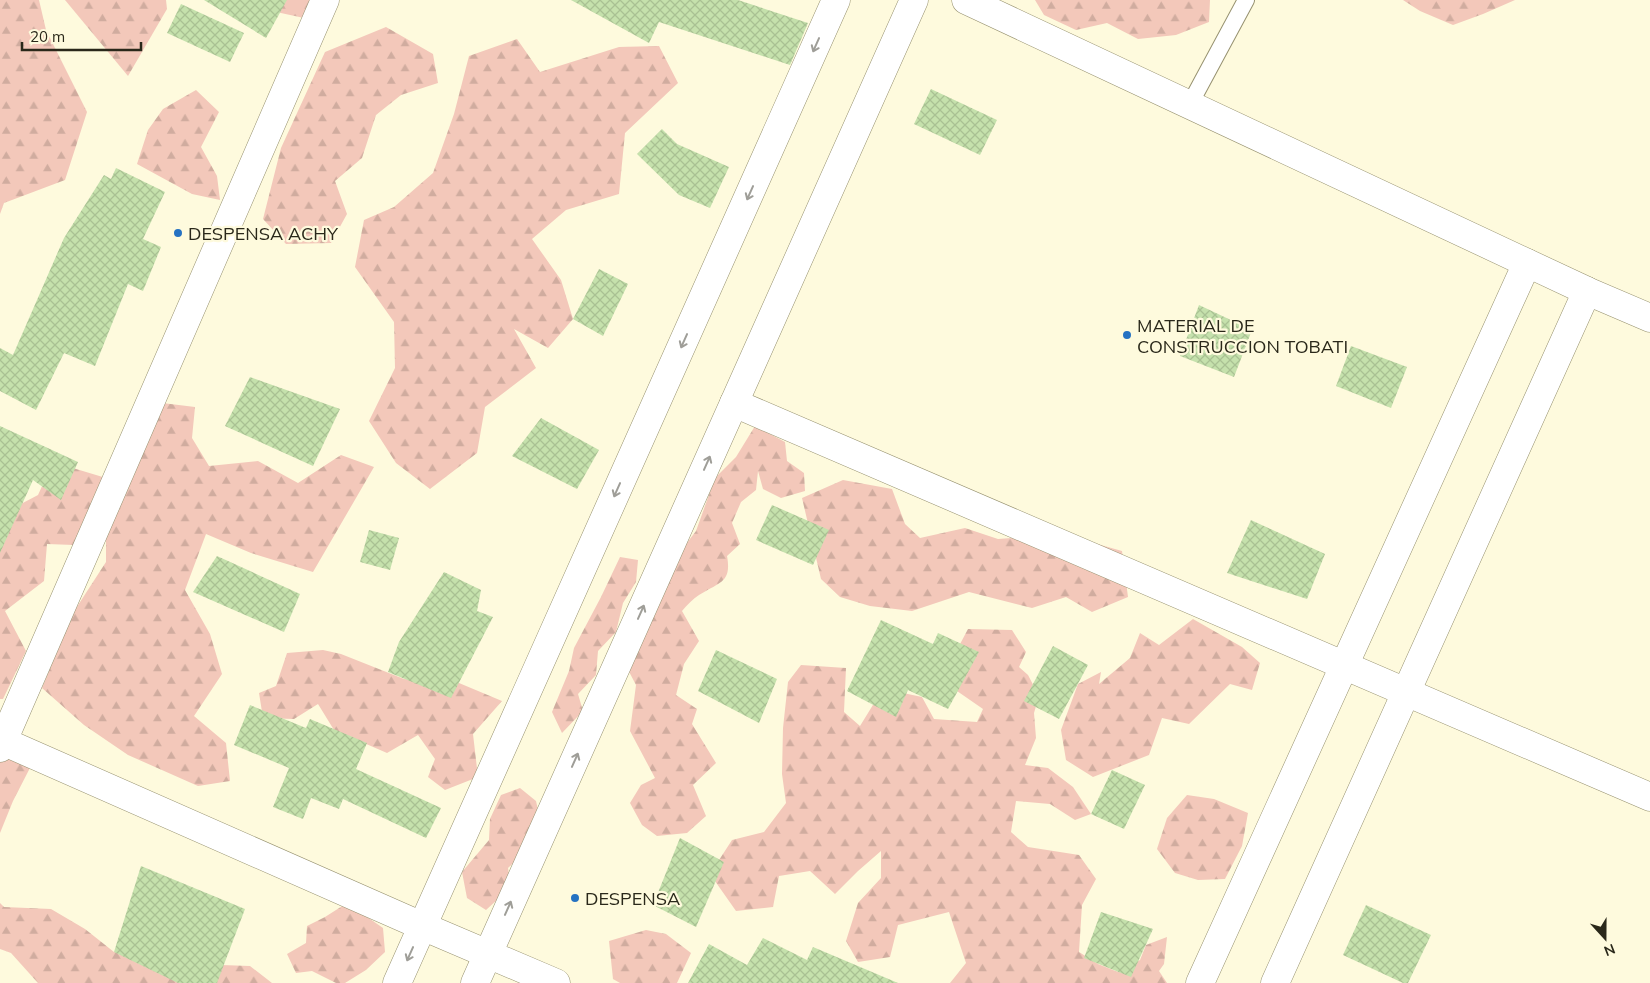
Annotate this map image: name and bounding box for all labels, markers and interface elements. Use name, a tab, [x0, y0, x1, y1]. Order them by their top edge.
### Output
scale bar	[22, 20, 141, 52]
text: 20 m	[30, 27, 65, 46]
one-way arrow	[811, 37, 821, 52]
one-way arrow	[745, 185, 755, 200]
place label: DESPENSA ACHY	[188, 222, 339, 245]
marker: DESPENSA ACHY	[172, 227, 184, 239]
place label: MATERIAL DE CONSTRUCCION TOBATI	[1137, 314, 1348, 358]
marker: MATERIAL DE CONSTRUCCION TOBATI	[1121, 329, 1133, 341]
one-way arrow	[678, 333, 688, 348]
one-way arrow	[702, 456, 712, 471]
one-way arrow	[612, 482, 622, 497]
one-way arrow	[636, 605, 646, 620]
one-way arrow	[570, 753, 580, 768]
place label: DESPENSA	[585, 887, 680, 910]
marker: DESPENSA	[569, 892, 581, 904]
one-way arrow	[504, 901, 514, 916]
north arrow	[1580, 913, 1630, 963]
text: N	[1601, 940, 1618, 960]
one-way arrow	[404, 947, 414, 962]

